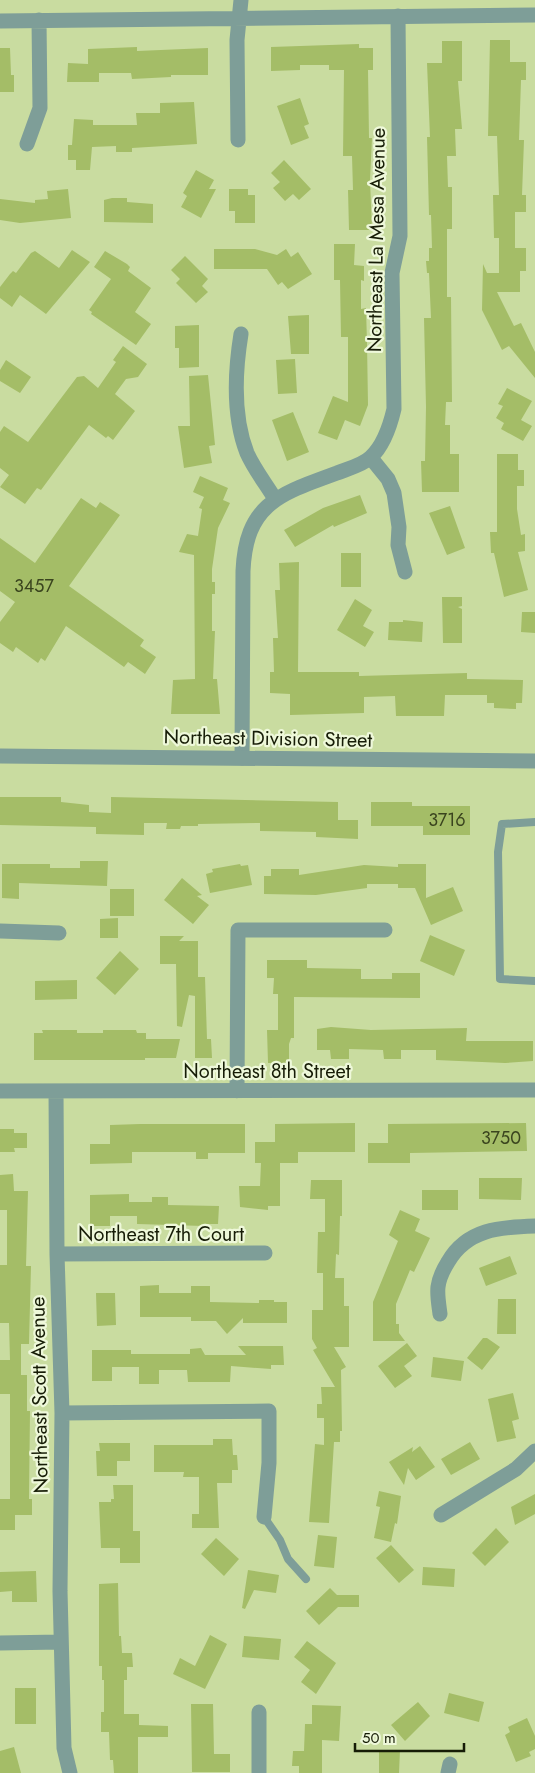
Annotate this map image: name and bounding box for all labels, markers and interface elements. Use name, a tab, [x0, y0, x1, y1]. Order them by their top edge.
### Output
street label: Northeast La Mesa Avenue	[360, 128, 393, 352]
house number: 3457	[14, 573, 55, 599]
street label: Northeast Division Street	[163, 722, 373, 755]
house number: 3716	[428, 807, 466, 833]
street label: Northeast 8th Street	[183, 1057, 351, 1086]
house number: 3750	[481, 1125, 521, 1151]
street label: Northeast 7th Court	[78, 1220, 244, 1249]
street label: Northeast Scott Avenue	[23, 1296, 56, 1494]
scale bar	[355, 1720, 464, 1752]
text: 50 m	[362, 1727, 396, 1749]

